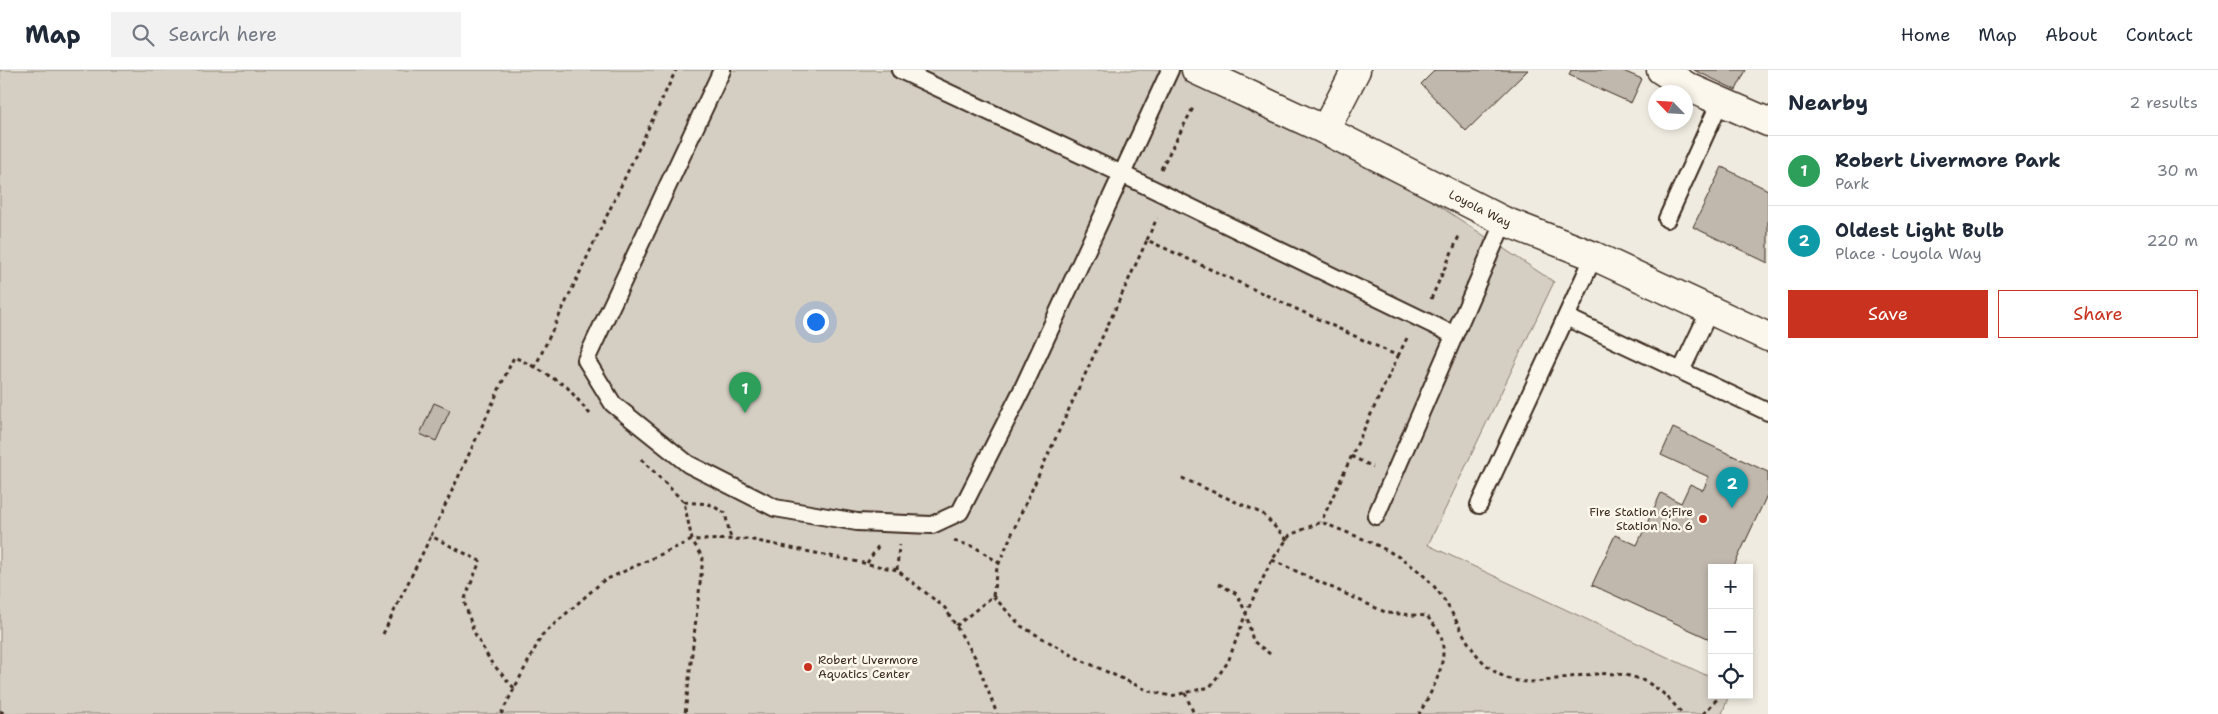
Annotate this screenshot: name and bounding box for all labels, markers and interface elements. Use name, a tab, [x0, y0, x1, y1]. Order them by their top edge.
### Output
search box	[111, 12, 461, 57]
text: Map	[25, 19, 81, 51]
icon: search	[129, 21, 157, 49]
text: Search here	[169, 22, 277, 47]
text: Home	[1901, 23, 1950, 47]
text: Map	[1978, 23, 2017, 47]
text: About	[2045, 23, 2098, 47]
text: Contact	[2126, 23, 2193, 47]
north arrow	[1648, 85, 1693, 130]
text: Nearby	[1788, 89, 1868, 117]
text: 2 results	[2129, 92, 2198, 113]
text: Robert Livermore Park	[1835, 148, 2061, 173]
text: 1	[1800, 160, 1808, 181]
text: 30 m	[2157, 160, 2198, 181]
text: Park	[1835, 173, 1869, 194]
street label: Loyola Way	[1446, 186, 1513, 231]
text: Oldest Light Bulb	[1835, 218, 2004, 243]
text: 2	[1798, 230, 1810, 251]
text: 220 m	[2146, 230, 2198, 251]
text: Place · Loyola Way	[1835, 243, 1982, 264]
button: Save	[1788, 290, 1988, 338]
button: Share	[1998, 290, 2198, 338]
your location	[803, 309, 829, 335]
pin: 1	[729, 372, 761, 413]
pin: 2	[1716, 467, 1748, 508]
place label: Fire Station 6;Fire Station No. 6	[1589, 504, 1693, 534]
marker: Fire Station 6;Fire Station No. 6	[1697, 513, 1709, 525]
map controls	[1708, 564, 1753, 699]
button: +	[1708, 564, 1753, 609]
button: −	[1708, 609, 1753, 654]
place label: Robert Livermore Aquatics Center	[818, 652, 918, 682]
button: locate	[1708, 654, 1753, 699]
marker: Robert Livermore Aquatics Center	[802, 661, 814, 673]

